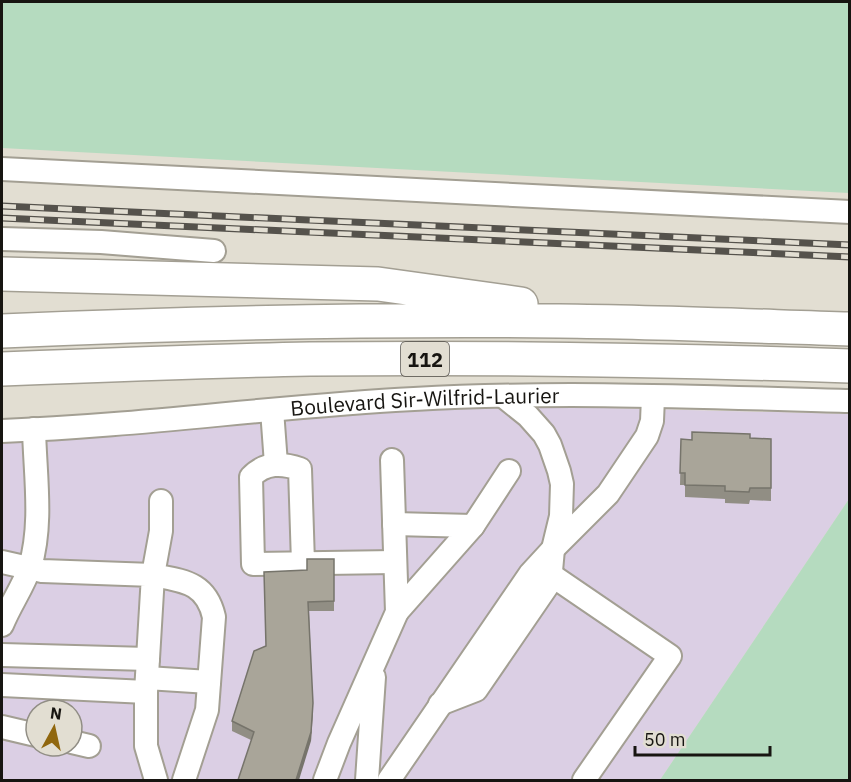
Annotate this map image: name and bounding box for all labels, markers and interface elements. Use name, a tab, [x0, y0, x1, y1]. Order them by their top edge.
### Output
road number: 112	[401, 342, 449, 376]
street label: Boulevard Sir-Wilfrid-Laurier	[289, 381, 560, 422]
north arrow	[24, 698, 84, 758]
text: N	[49, 702, 63, 724]
scale bar	[635, 719, 770, 757]
text: 50 m	[644, 728, 686, 751]

